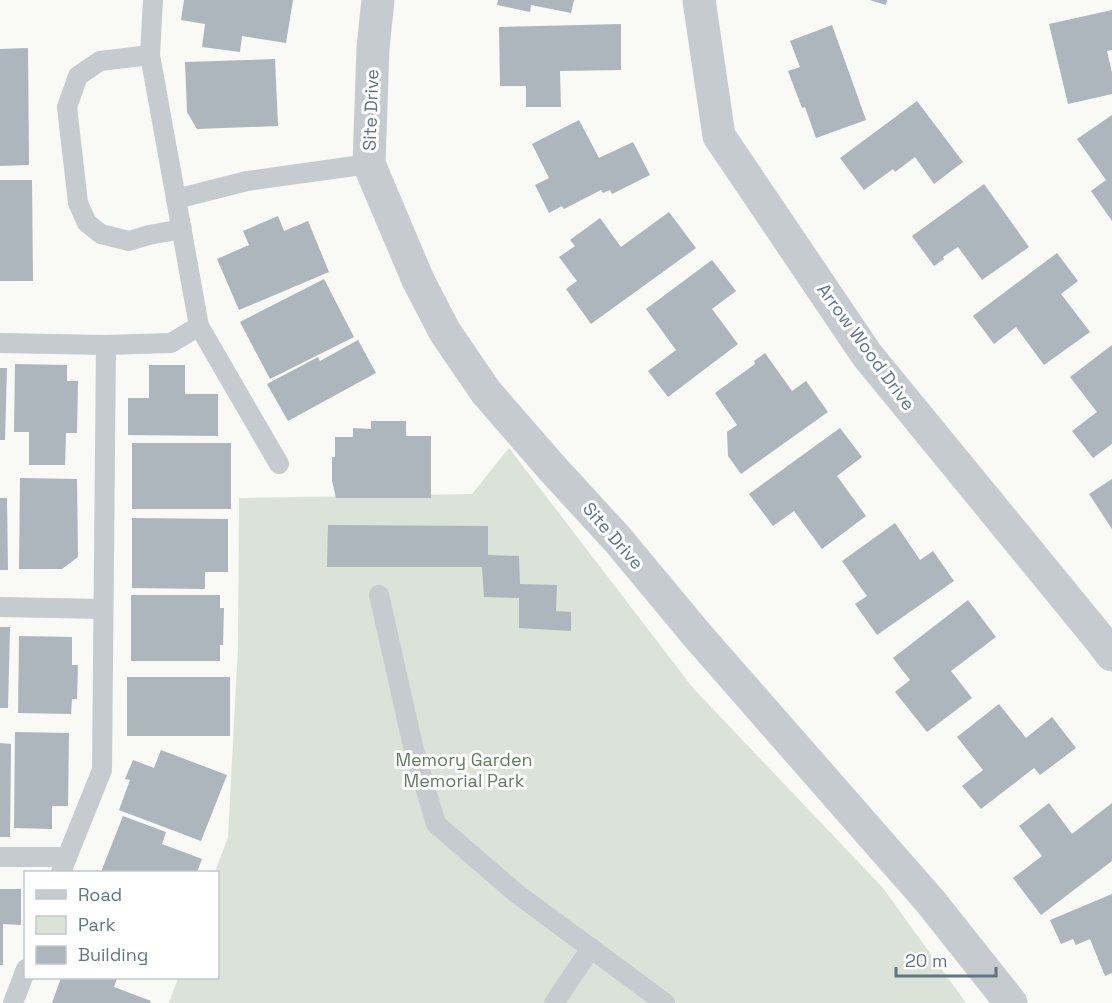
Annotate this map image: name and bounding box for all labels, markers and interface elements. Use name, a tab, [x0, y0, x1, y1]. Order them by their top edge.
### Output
street label: Site Drive	[358, 69, 383, 151]
street label: Arrow Wood Drive	[813, 279, 920, 415]
street label: Site Drive	[578, 497, 649, 574]
park label: Memory Garden Memorial Park	[395, 748, 533, 792]
legend	[24, 871, 219, 979]
text: Road	[78, 883, 122, 906]
text: Park	[78, 913, 116, 936]
scale bar	[896, 940, 996, 978]
text: Building	[78, 943, 148, 966]
text: 20 m	[905, 949, 948, 972]

